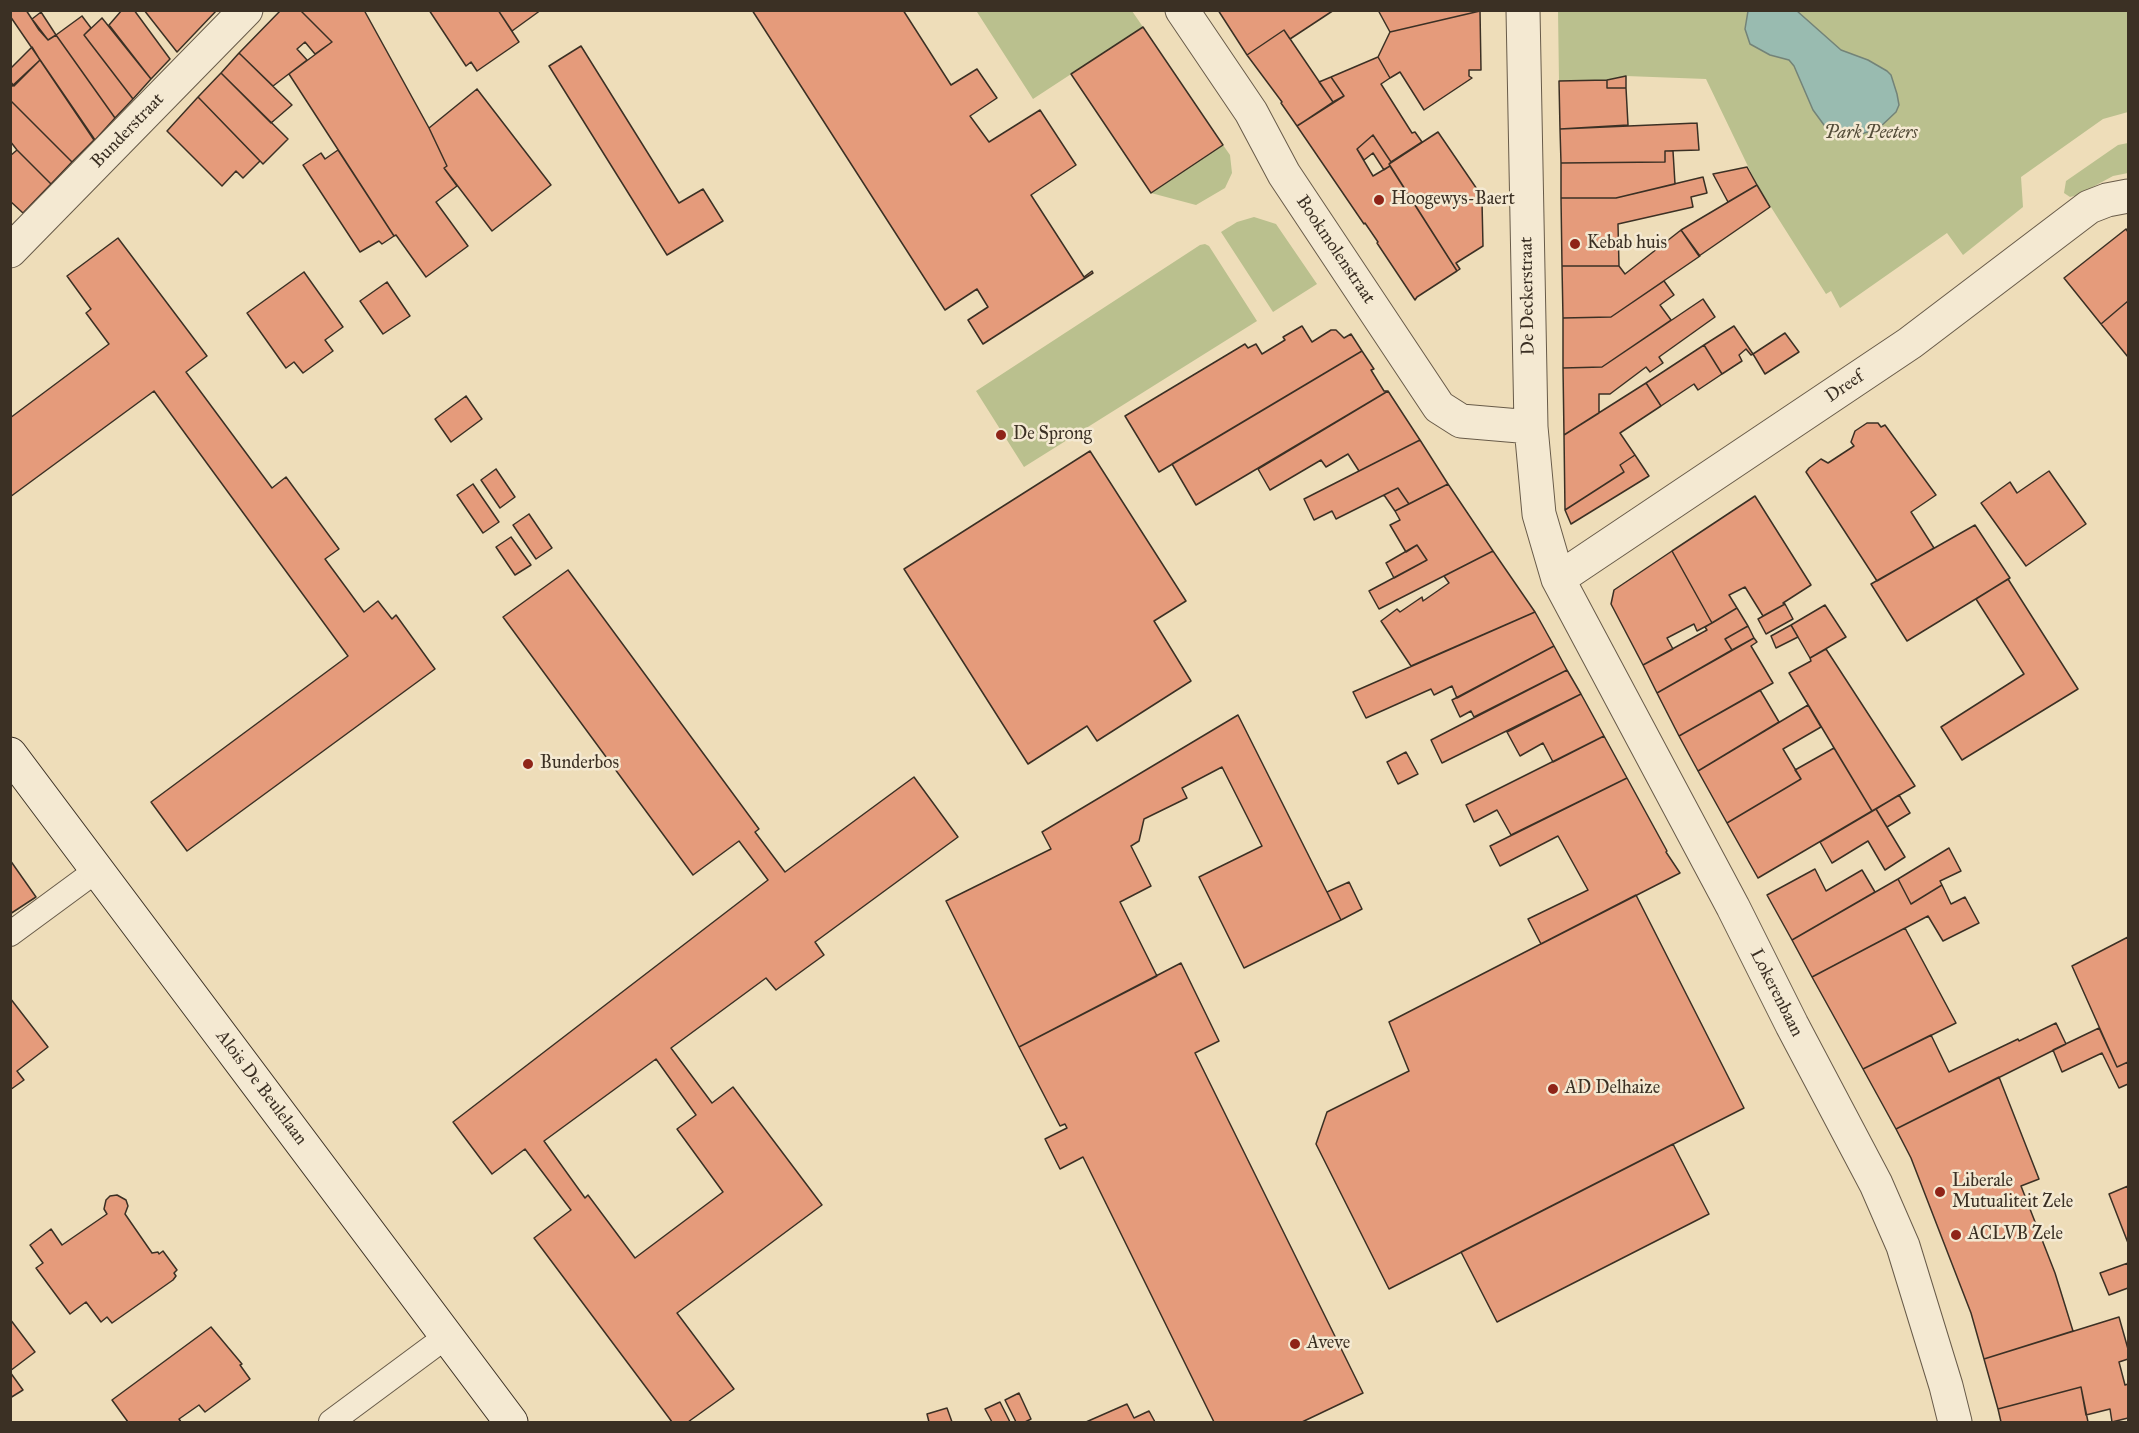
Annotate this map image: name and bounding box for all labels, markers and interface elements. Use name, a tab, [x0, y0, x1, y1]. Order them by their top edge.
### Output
street label: Bunderstraat	[87, 89, 169, 173]
park label: Park Peeters	[1824, 123, 1918, 145]
place label: Hoogewys-Baert	[1391, 189, 1515, 211]
street label: Bookmolenstraat	[1291, 192, 1379, 308]
marker: Hoogewys-Baert	[1372, 193, 1386, 207]
place label: Kebab huis	[1587, 233, 1667, 255]
street label: De Deckerstraat	[1516, 237, 1540, 355]
marker: Kebab huis	[1568, 237, 1582, 251]
street label: Dreef	[1822, 366, 1868, 408]
place label: De Sprong	[1013, 424, 1092, 446]
marker: De Sprong	[994, 428, 1008, 442]
place label: Bunderbos	[540, 753, 619, 775]
marker: Bunderbos	[521, 757, 535, 771]
street label: Lokerenbaan	[1745, 946, 1807, 1040]
street label: Alois De Beulelaan	[211, 1026, 311, 1150]
place label: AD Delhaize	[1565, 1078, 1660, 1100]
marker: AD Delhaize	[1546, 1082, 1560, 1096]
place label: Liberale Mutualiteit Zele	[1952, 1171, 2073, 1214]
marker: Liberale Mutualiteit Zele	[1933, 1185, 1947, 1199]
place label: ACLVB Zele	[1968, 1224, 2063, 1246]
marker: ACLVB Zele	[1949, 1228, 1963, 1242]
place label: Aveve	[1307, 1333, 1350, 1355]
marker: Aveve	[1288, 1337, 1302, 1351]

